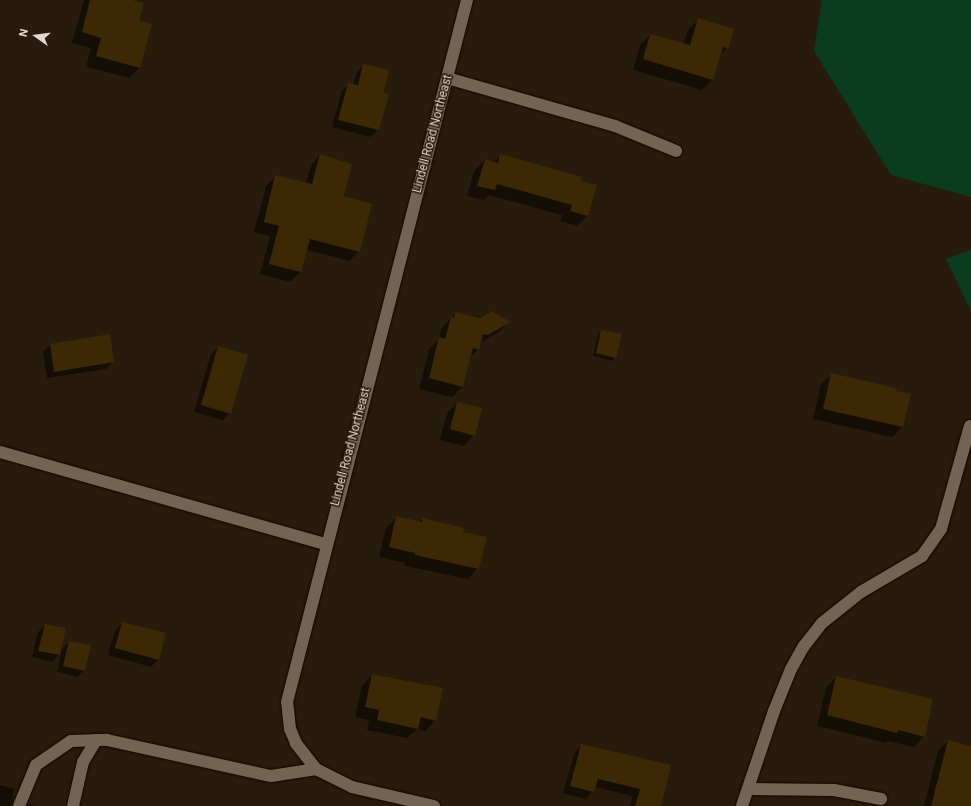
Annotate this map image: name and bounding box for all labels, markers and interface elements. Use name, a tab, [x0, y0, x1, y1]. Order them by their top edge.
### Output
north arrow	[16, 16, 56, 56]
text: N	[17, 28, 31, 38]
street label: Lindell Road Northeast	[410, 73, 456, 195]
street label: Lindell Road Northeast	[328, 386, 374, 508]

